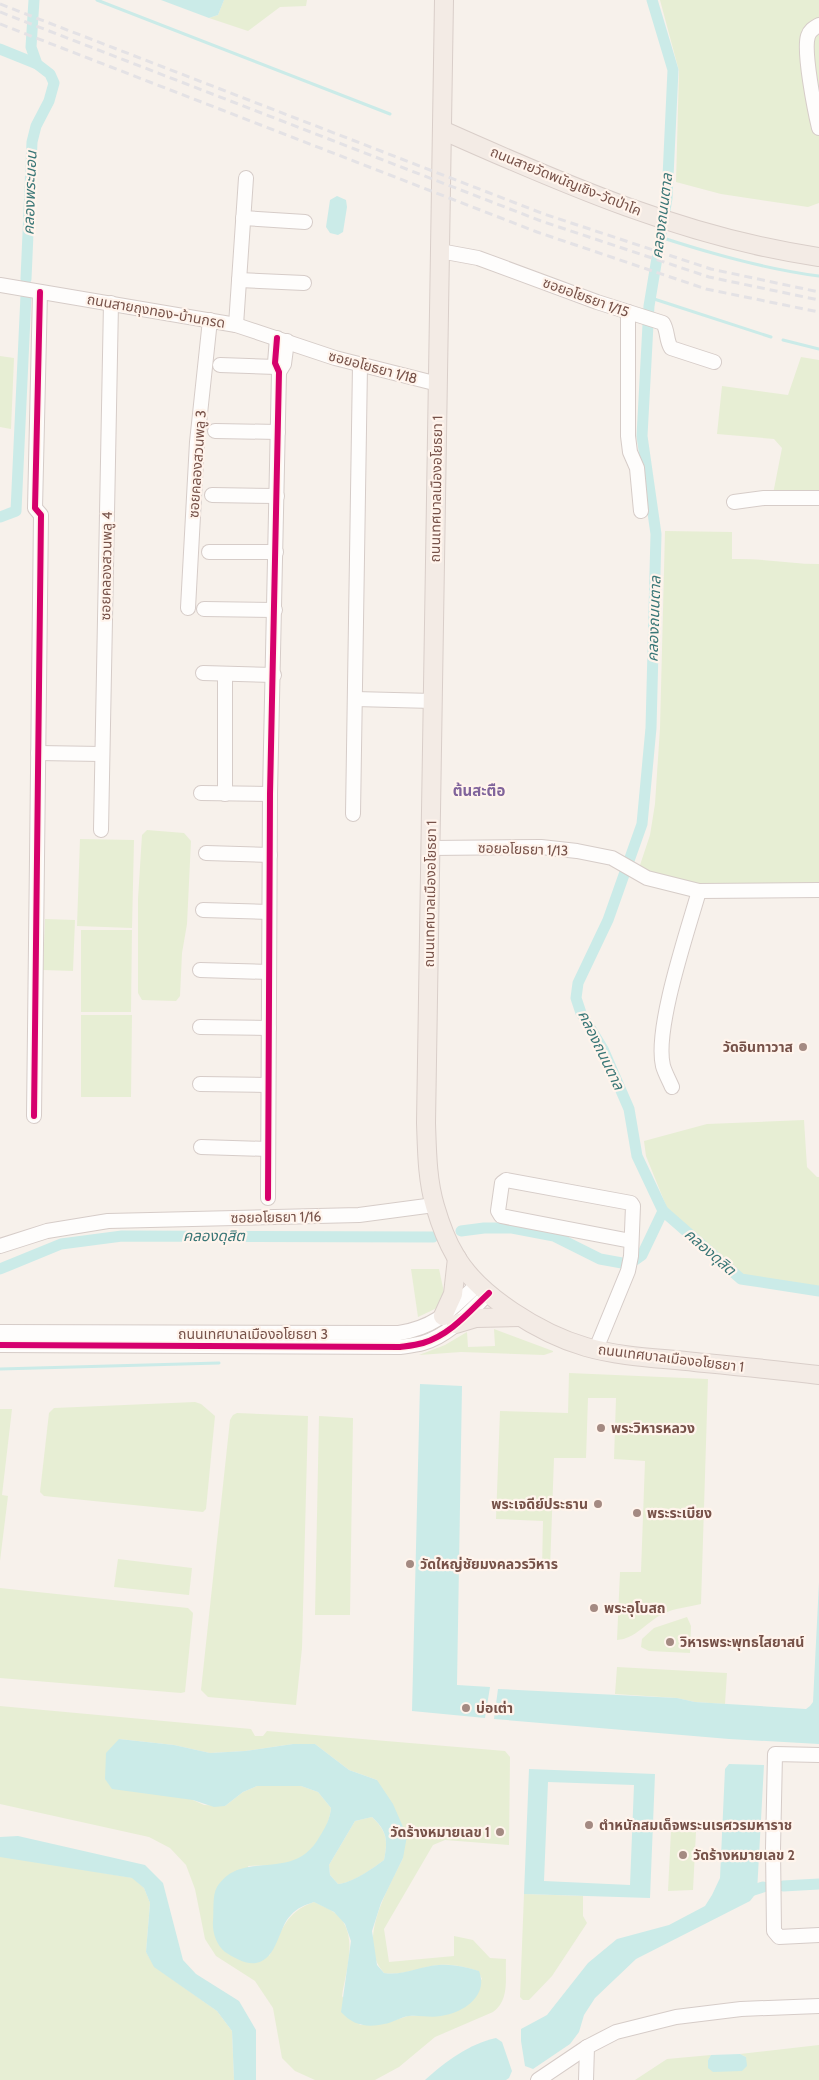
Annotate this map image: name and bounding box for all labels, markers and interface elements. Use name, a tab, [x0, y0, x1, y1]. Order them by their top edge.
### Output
street label: ถนนสายวัดพนัญเชิง-วัดป่าโค	[488, 142, 644, 220]
water label: คลองพระนอน	[20, 150, 40, 235]
water label: คลองถนนตาล	[648, 172, 676, 260]
street label: ซอยอโยธยา 1/15	[540, 273, 632, 321]
street label: ถนนสายถุงทอง-บ้านกรด	[85, 290, 227, 332]
street label: ซอยอโยธยา 1/18	[327, 346, 419, 388]
street label: ซอยคลองสวนพลู 3	[184, 409, 210, 519]
street label: ถนนเทศบาลเมืองอโยธยา 1	[426, 415, 446, 563]
street label: ซอยคลองสวนพลู 4	[96, 511, 116, 621]
water label: คลองถนนตาล	[644, 575, 665, 662]
district label: ต้นสะตือ	[453, 782, 505, 800]
street label: ถนนเทศบาลเมืองอโยธยา 1	[420, 820, 440, 968]
street label: ซอยอโยธยา 1/13	[478, 838, 568, 860]
water label: คลองถนนตาล	[574, 1007, 628, 1093]
place label: วัดอินทาวาส	[723, 1038, 794, 1056]
marker: วัดอินทาวาส	[797, 1041, 809, 1053]
street label: ซอยอโยธยา 1/16	[230, 1207, 322, 1227]
water label: คลองดุสิต	[681, 1225, 740, 1280]
water label: คลองดุสิต	[183, 1227, 246, 1245]
street label: ถนนเทศบาลเมืองอโยธยา 3	[178, 1325, 328, 1343]
street label: ถนนเทศบาลเมืองอโยธยา 1	[597, 1340, 745, 1376]
place label: พระวิหารหลวง	[611, 1419, 695, 1437]
marker: พระวิหารหลวง	[595, 1422, 607, 1434]
place label: พระเจดีย์ประธาน	[491, 1495, 588, 1513]
marker: พระเจดีย์ประธาน	[592, 1498, 604, 1510]
place label: พระระเบียง	[647, 1504, 712, 1522]
marker: พระระเบียง	[631, 1507, 643, 1519]
place label: วัดใหญ่ชัยมงคลวรวิหาร	[420, 1555, 558, 1573]
marker: วัดใหญ่ชัยมงคลวรวิหาร	[404, 1558, 416, 1570]
place label: พระอุโบสถ	[604, 1599, 666, 1617]
marker: พระอุโบสถ	[588, 1602, 600, 1614]
place label: วิหารพระพุทธไสยาสน์	[680, 1633, 804, 1651]
marker: วิหารพระพุทธไสยาสน์	[664, 1636, 676, 1648]
place label: บ่อเต่า	[476, 1699, 513, 1717]
marker: บ่อเต่า	[460, 1702, 472, 1714]
place label: ตำหนักสมเด็จพระนเรศวรมหาราช	[599, 1816, 792, 1834]
marker: ตำหนักสมเด็จพระนเรศวรมหาราช	[583, 1819, 595, 1831]
place label: วัดร้างหมายเลข 1	[390, 1823, 490, 1841]
marker: วัดร้างหมายเลข 1	[494, 1826, 506, 1838]
place label: วัดร้างหมายเลข 2	[693, 1846, 795, 1864]
marker: วัดร้างหมายเลข 2	[677, 1849, 689, 1861]

